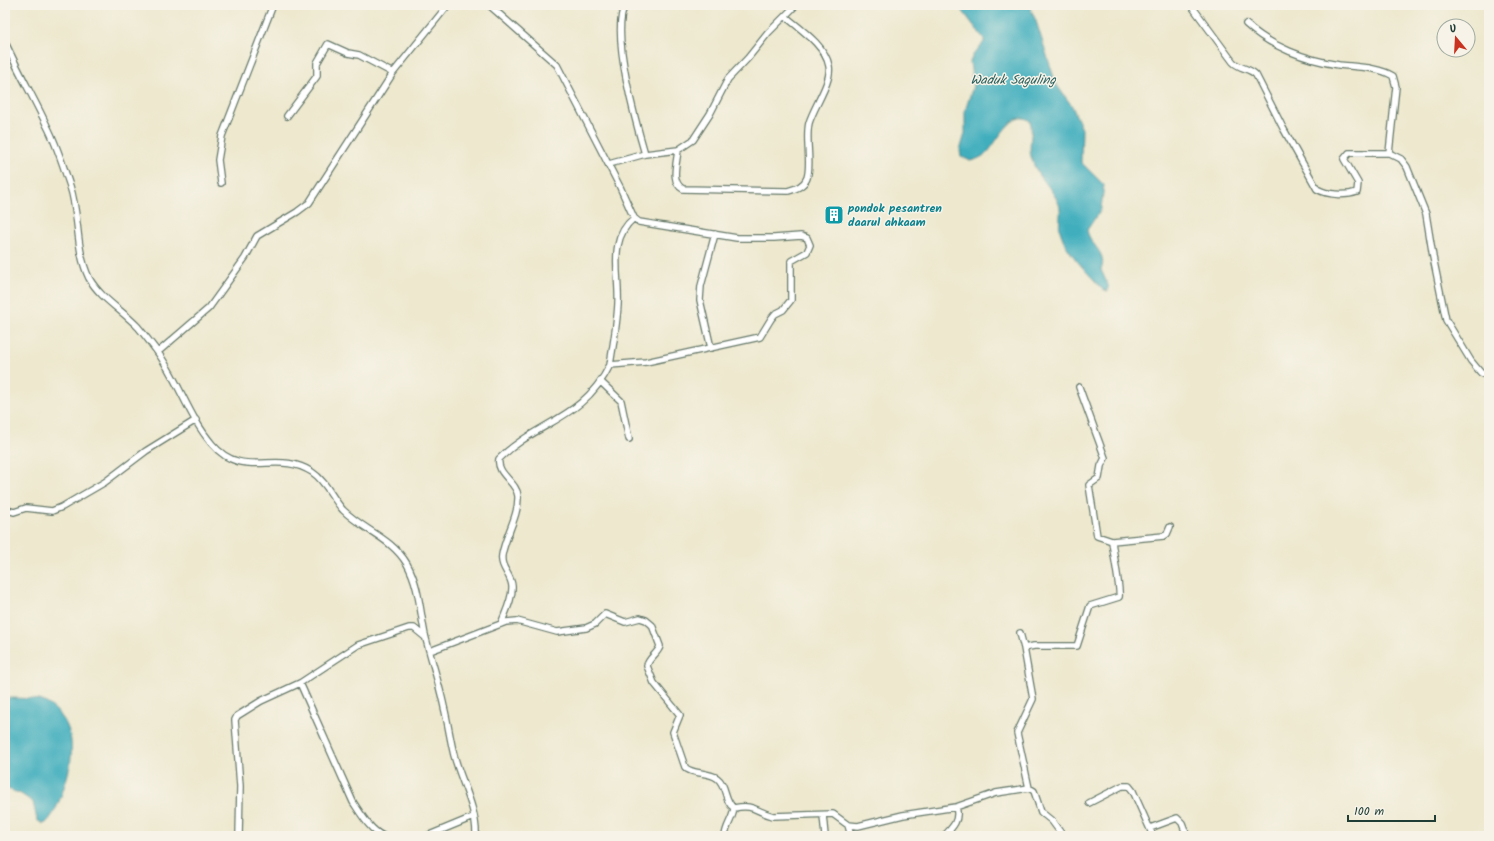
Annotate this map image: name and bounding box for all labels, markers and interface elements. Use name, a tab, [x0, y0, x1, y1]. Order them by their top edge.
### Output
north arrow	[1436, 18, 1476, 58]
text: U	[1447, 20, 1460, 39]
water label: Waduk Saguling	[970, 70, 1056, 91]
place label: pondok pesantren daarul ahkaam	[847, 199, 942, 232]
building icon: pondok pesantren daarul ahkaam	[823, 204, 845, 226]
scale bar	[1348, 797, 1435, 823]
text: 100 m	[1354, 802, 1385, 821]

